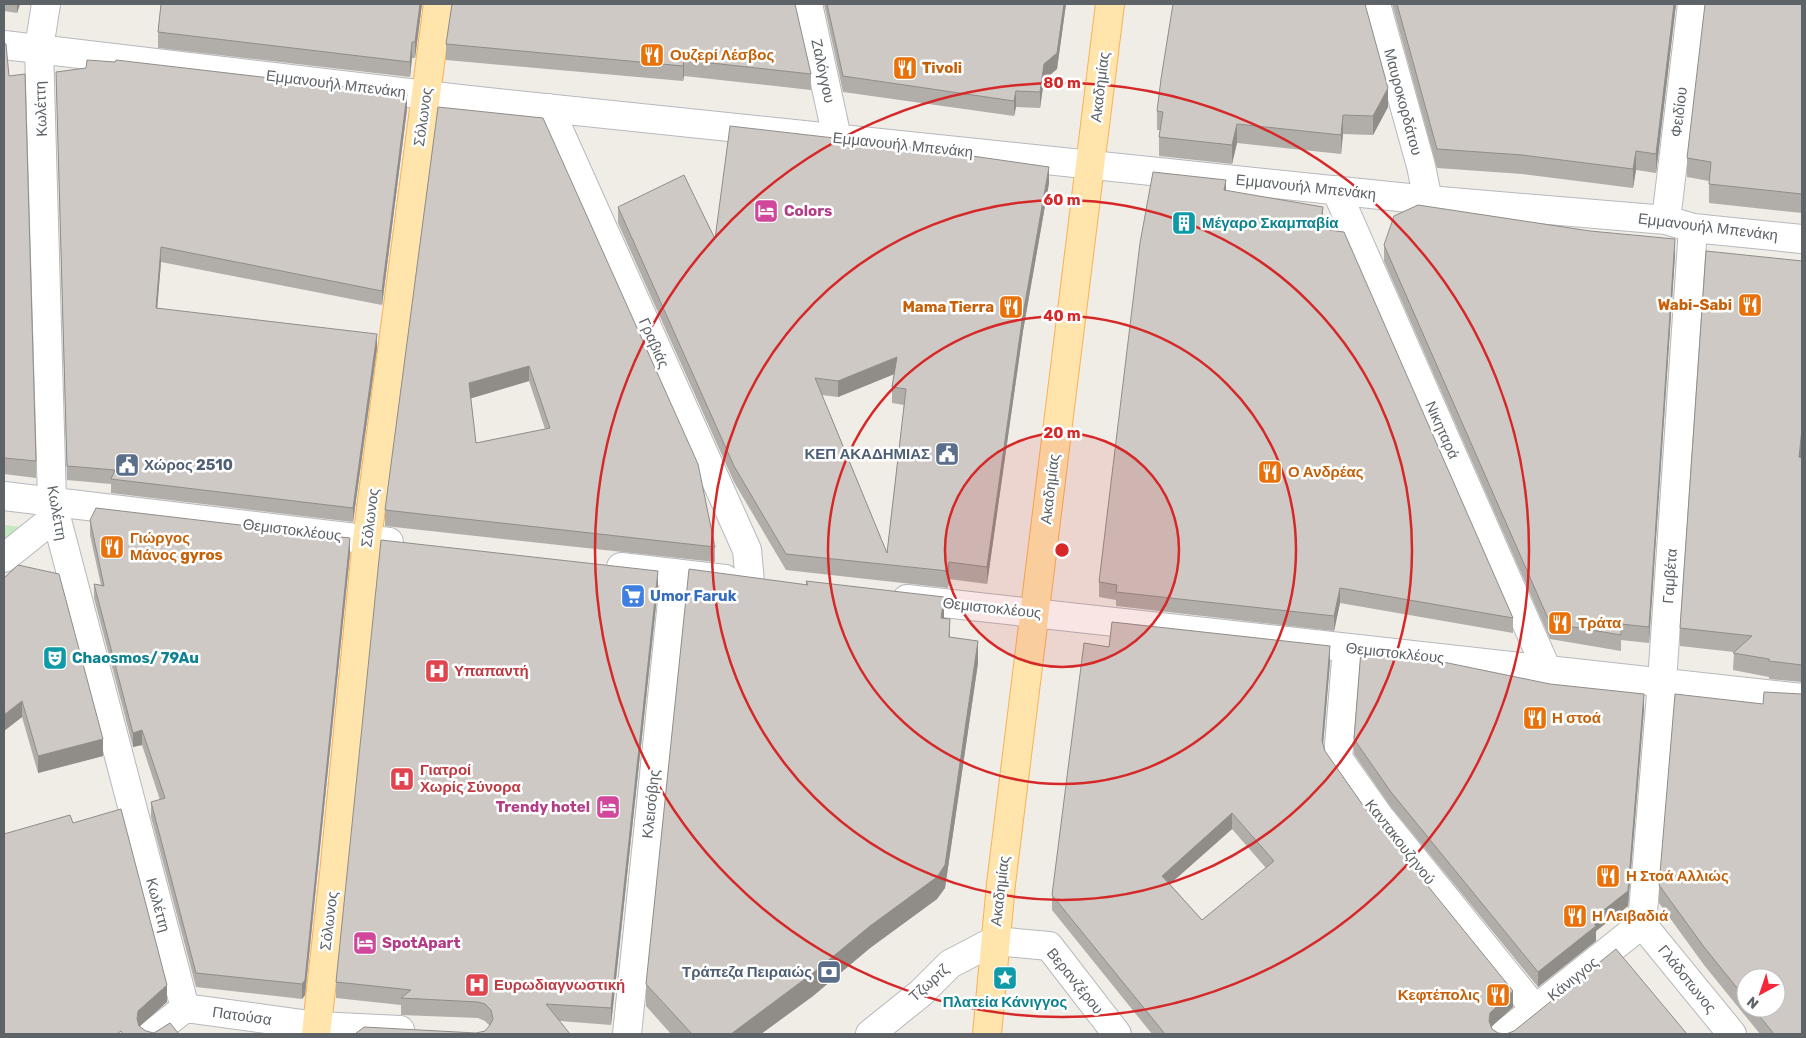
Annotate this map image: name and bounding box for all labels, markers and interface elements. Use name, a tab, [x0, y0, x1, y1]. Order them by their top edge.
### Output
street label: Ζαλόγγου	[807, 37, 839, 105]
restaurant icon: Ουζερί Λέσβος	[639, 42, 665, 68]
place label: Ουζερί Λέσβος	[670, 46, 774, 64]
street label: Μαυροκορδάτου	[1380, 47, 1426, 157]
street label: Ακαδημίας	[1087, 51, 1113, 123]
restaurant icon: Tivoli	[892, 55, 918, 81]
place label: Tivoli	[922, 59, 962, 77]
street label: Εμμανουήλ Μπενάκη	[265, 66, 407, 102]
text: 80 m	[1043, 74, 1081, 92]
street label: Κωλέττη	[31, 81, 51, 137]
street label: Σόλωνος	[410, 86, 436, 148]
street label: Φειδίου	[1667, 86, 1691, 138]
street label: Εμμανουήλ Μπενάκη	[832, 129, 974, 161]
street label: Εμμανουήλ Μπενάκη	[1235, 171, 1377, 203]
text: 60 m	[1044, 191, 1080, 209]
hotel icon: Colors	[753, 198, 779, 224]
place label: Colors	[784, 202, 832, 220]
street label: Εμμανουήλ Μπενάκη	[1637, 209, 1779, 245]
building icon: Μέγαρο Σκαμπαβία	[1171, 210, 1197, 236]
place label: Μέγαρο Σκαμπαβία	[1202, 214, 1339, 232]
restaurant icon: Wabi-Sabi	[1737, 292, 1763, 318]
restaurant icon: Mama Tierra	[998, 294, 1024, 320]
place label: Wabi-Sabi	[1658, 296, 1732, 314]
place label: Mama Tierra	[902, 298, 994, 316]
text: 40 m	[1043, 307, 1081, 325]
street label: Γραβιάς	[635, 315, 673, 371]
street label: Νικηταρά	[1421, 398, 1463, 462]
text: 20 m	[1044, 424, 1080, 442]
public building icon: ΚΕΠ ΑΚΑΔΗΜΙΑΣ	[934, 441, 960, 467]
place label: ΚΕΠ ΑΚΑΔΗΜΙΑΣ	[805, 445, 930, 463]
public building icon: Χώρος 2510	[114, 452, 140, 478]
street label: Ακαδημίας	[1037, 453, 1063, 525]
place label: Χώρος 2510	[144, 456, 233, 474]
restaurant icon: Ο Ανδρέας	[1257, 459, 1283, 485]
place label: Ο Ανδρέας	[1288, 463, 1364, 481]
street label: Κωλέττη	[43, 484, 71, 542]
street label: Σόλωνος	[357, 487, 383, 549]
street label: Θεμιστοκλέους	[242, 515, 342, 545]
place label: Γιώργος Μάνος gyros	[130, 529, 223, 564]
restaurant icon: Γιώργος Μάνος gyros	[99, 534, 125, 560]
centre of rings	[1053, 541, 1071, 559]
street label: Γαμβέτα	[1659, 547, 1681, 604]
supermarket icon: Umor Faruk	[620, 583, 646, 609]
place label: Umor Faruk	[650, 587, 737, 605]
street label: Θεμιστοκλέους	[942, 594, 1042, 622]
restaurant icon: Τράτα	[1547, 610, 1573, 636]
place label: Τράτα	[1578, 614, 1622, 632]
street label: Θεμιστοκλέους	[1345, 639, 1445, 667]
theatre icon: Chaosmos/ 79Au	[42, 645, 68, 671]
place label: Chaosmos/ 79Au	[72, 649, 199, 667]
hospital icon: Υπαπαντή	[424, 658, 450, 684]
place label: Υπαπαντή	[454, 662, 529, 680]
restaurant icon: Η στοά	[1522, 705, 1548, 731]
place label: Η στοά	[1552, 709, 1602, 727]
place label: Γιατροί Χωρίς Σύνορα	[420, 761, 521, 796]
hospital icon: Γιατροί Χωρίς Σύνορα	[389, 766, 415, 792]
street label: Κλεισόβης	[638, 769, 664, 839]
hotel icon: Trendy hotel	[595, 794, 621, 820]
street label: Καντακουζηνού	[1361, 796, 1439, 888]
place label: Trendy hotel	[496, 798, 590, 816]
street label: Ακαδημίας	[987, 855, 1013, 927]
restaurant icon: Η Στοά Αλλιώς	[1595, 863, 1621, 889]
place label: Η Στοά Αλλιώς	[1626, 867, 1729, 885]
street label: Κωλέττη	[142, 876, 174, 934]
street label: Σόλωνος	[316, 890, 342, 952]
restaurant icon: Η Λειβαδιά	[1562, 903, 1588, 929]
place label: Η Λειβαδιά	[1592, 907, 1669, 925]
hotel icon: SpotApart	[352, 930, 378, 956]
place label: SpotApart	[382, 934, 460, 952]
street label: Γλάδστωνος	[1654, 941, 1720, 1017]
street label: Βερανζέρου	[1043, 944, 1107, 1018]
street label: Κάνιγγος	[1544, 953, 1602, 1005]
bank icon: Τράπεζα Πειραιώς	[816, 959, 842, 985]
street label: Τζωρτζ	[905, 960, 953, 1005]
place label: Τράπεζα Πειραιώς	[682, 963, 812, 981]
place icon: Πλατεία Κάνιγγος	[992, 965, 1018, 991]
north arrow	[1736, 968, 1786, 1018]
hospital icon: Ευρωδιαγνωστική	[464, 972, 490, 998]
place label: Ευρωδιαγνωστική	[494, 976, 625, 994]
restaurant icon: Κεφτέπολις	[1485, 982, 1511, 1008]
place label: Κεφτέπολις	[1398, 986, 1480, 1004]
place label: Πλατεία Κάνιγγος	[943, 993, 1067, 1011]
text: N	[1744, 993, 1762, 1012]
street label: Πατούσα	[211, 1003, 273, 1029]

